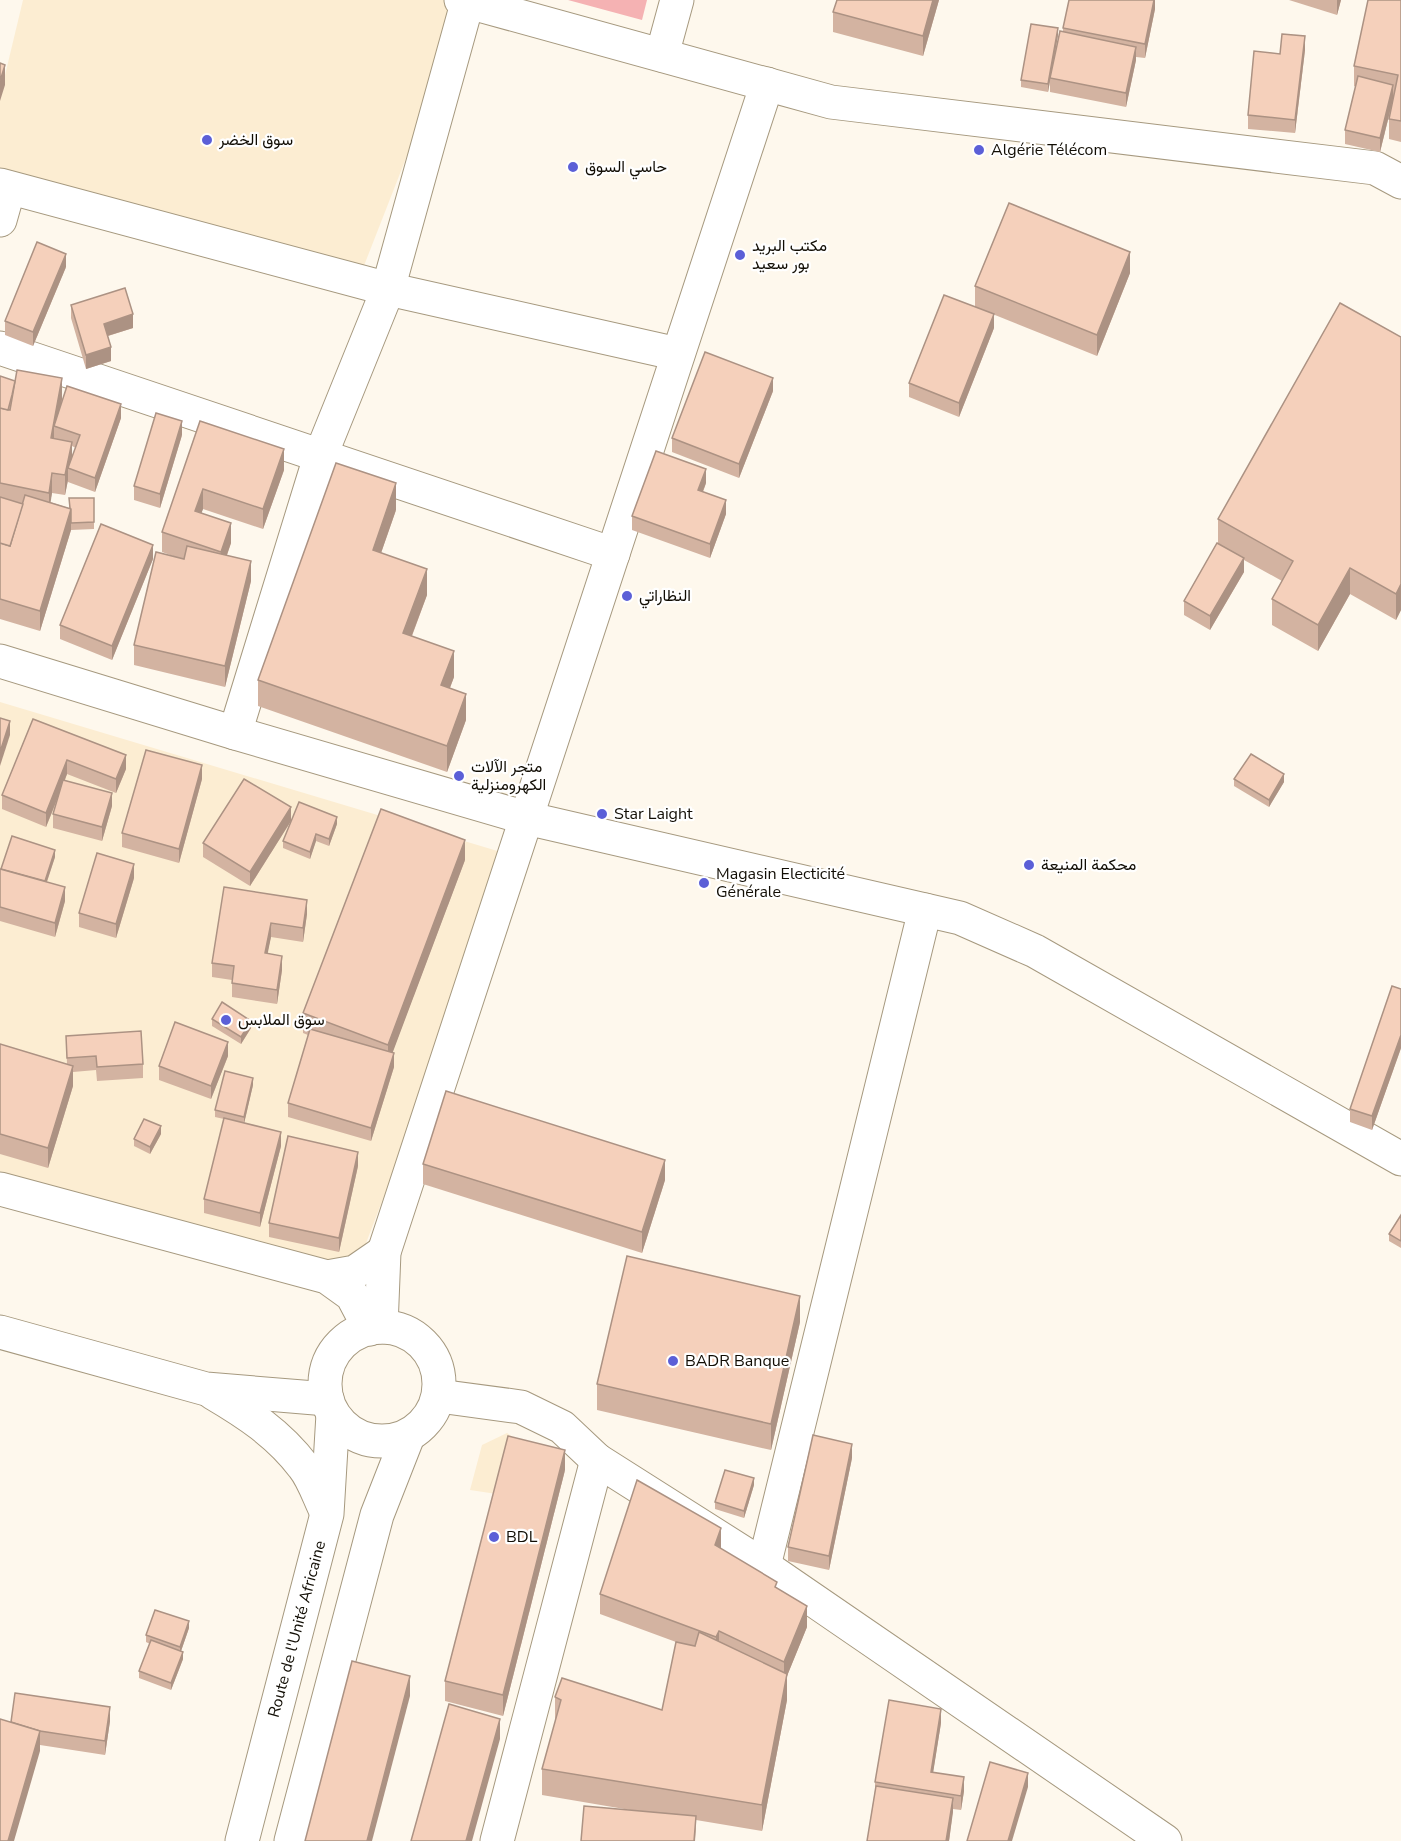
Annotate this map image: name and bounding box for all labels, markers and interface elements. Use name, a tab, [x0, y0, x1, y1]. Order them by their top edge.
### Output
place label: سوق الخضر	[218, 129, 293, 151]
marker: سوق الخضر	[200, 133, 214, 147]
place label: Algérie Télécom	[991, 139, 1107, 161]
marker: Algérie Télécom	[972, 143, 986, 157]
place label: حاسي السوق	[585, 156, 667, 180]
marker: حاسي السوق	[566, 160, 580, 174]
place label: مكتب البريد بور سعيد	[752, 235, 827, 275]
marker: مكتب البريد بور سعيد	[733, 248, 747, 262]
place label: النظاراتي	[639, 585, 691, 609]
marker: النظاراتي	[620, 589, 634, 603]
place label: متجر الآلات الكهرومنزلية	[471, 756, 546, 796]
marker: متجر الآلات الكهرومنزلية	[452, 769, 466, 783]
place label: Star Laight	[614, 803, 693, 825]
marker: Star Laight	[595, 807, 609, 821]
place label: محكمة المنيعة	[1041, 854, 1136, 876]
marker: محكمة المنيعة	[1022, 858, 1036, 872]
place label: Magasin Electicité Générale	[716, 863, 845, 903]
marker: Magasin Electicité Générale	[697, 876, 711, 890]
place label: سوق الملابس	[238, 1009, 325, 1031]
marker: سوق الملابس	[219, 1013, 233, 1027]
place label: BADR Banque	[685, 1350, 789, 1372]
marker: BADR Banque	[666, 1354, 680, 1368]
place label: BDL	[506, 1526, 538, 1548]
marker: BDL	[487, 1530, 501, 1544]
street label: Route de l'Unité Africaine	[263, 1538, 331, 1720]

